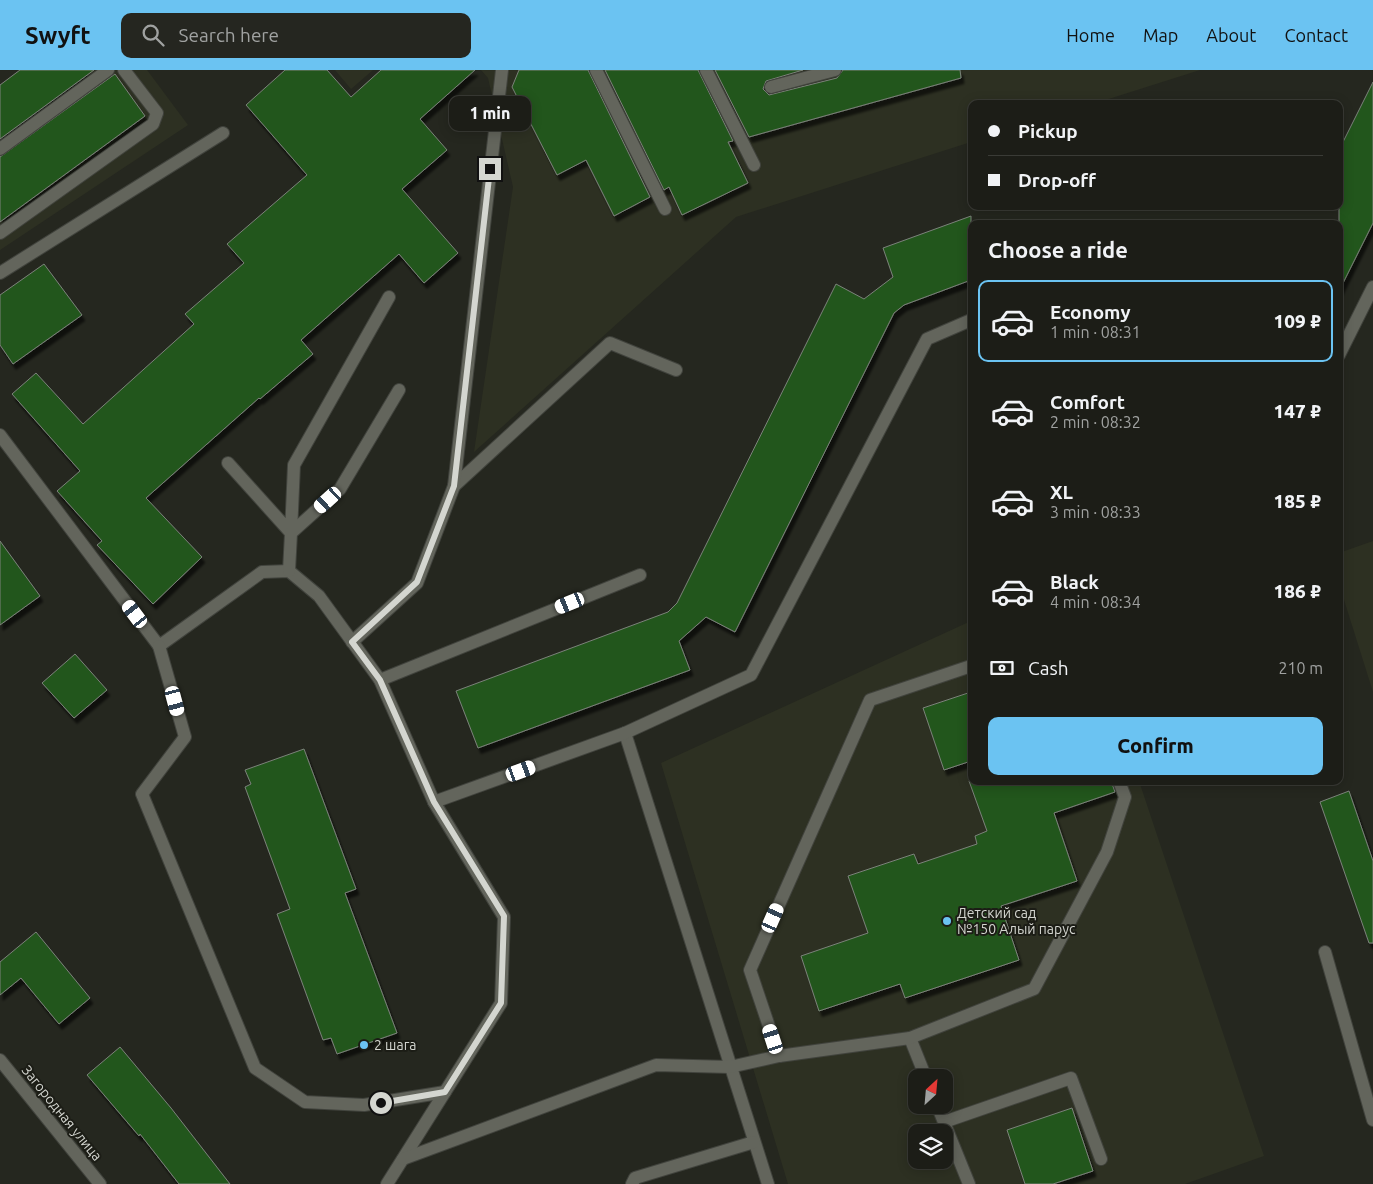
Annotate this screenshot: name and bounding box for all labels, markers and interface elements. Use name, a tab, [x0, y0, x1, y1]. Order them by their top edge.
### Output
search box	[121, 13, 471, 58]
icon: search	[139, 21, 167, 49]
text: Swyft	[25, 22, 91, 49]
text: Search here	[179, 24, 279, 46]
text: Home	[1066, 25, 1115, 45]
text: Map	[1143, 25, 1178, 45]
text: About	[1206, 25, 1256, 45]
text: Contact	[1284, 25, 1348, 45]
callout: 1 min	[449, 97, 531, 132]
text: 1 min	[470, 104, 510, 122]
text: Pickup	[1018, 120, 1078, 142]
route end	[479, 158, 501, 180]
text: Drop-off	[1018, 169, 1096, 191]
text: Choose a ride	[988, 237, 1128, 262]
icon: car	[990, 299, 1035, 344]
text: Economy	[1050, 301, 1131, 323]
text: 109 ₽	[1274, 310, 1321, 332]
text: 1 min · 08:31	[1050, 323, 1141, 341]
icon: car	[990, 389, 1035, 434]
text: Comfort	[1050, 391, 1125, 413]
text: 147 ₽	[1274, 400, 1321, 422]
text: 2 min · 08:32	[1050, 413, 1141, 431]
icon: car	[990, 479, 1035, 524]
text: XL	[1050, 481, 1073, 503]
car	[311, 484, 344, 516]
text: 185 ₽	[1274, 490, 1321, 512]
text: 3 min · 08:33	[1050, 503, 1141, 521]
icon: car	[990, 569, 1035, 614]
text: Black	[1050, 571, 1099, 593]
text: 186 ₽	[1274, 580, 1321, 602]
car	[553, 590, 586, 616]
text: 4 min · 08:34	[1050, 593, 1141, 611]
car	[119, 598, 150, 630]
icon: cash	[988, 654, 1016, 682]
text: Cash	[1028, 657, 1069, 679]
text: 210 m	[1278, 659, 1323, 677]
car	[163, 685, 186, 717]
button: Confirm	[988, 717, 1323, 775]
car	[504, 759, 537, 783]
car	[760, 901, 785, 935]
place label: Детский сад №150 Алый парус	[957, 905, 1076, 937]
marker: Детский сад №150 Алый парус	[941, 915, 953, 927]
car	[761, 1022, 784, 1056]
place label: 2 шага	[374, 1037, 417, 1053]
marker: 2 шага	[358, 1039, 370, 1051]
street label: Загородная улица	[19, 1062, 105, 1164]
north arrow	[908, 1069, 952, 1114]
map controls	[908, 1069, 953, 1169]
route start	[370, 1092, 392, 1114]
button: layers	[908, 1124, 953, 1169]

